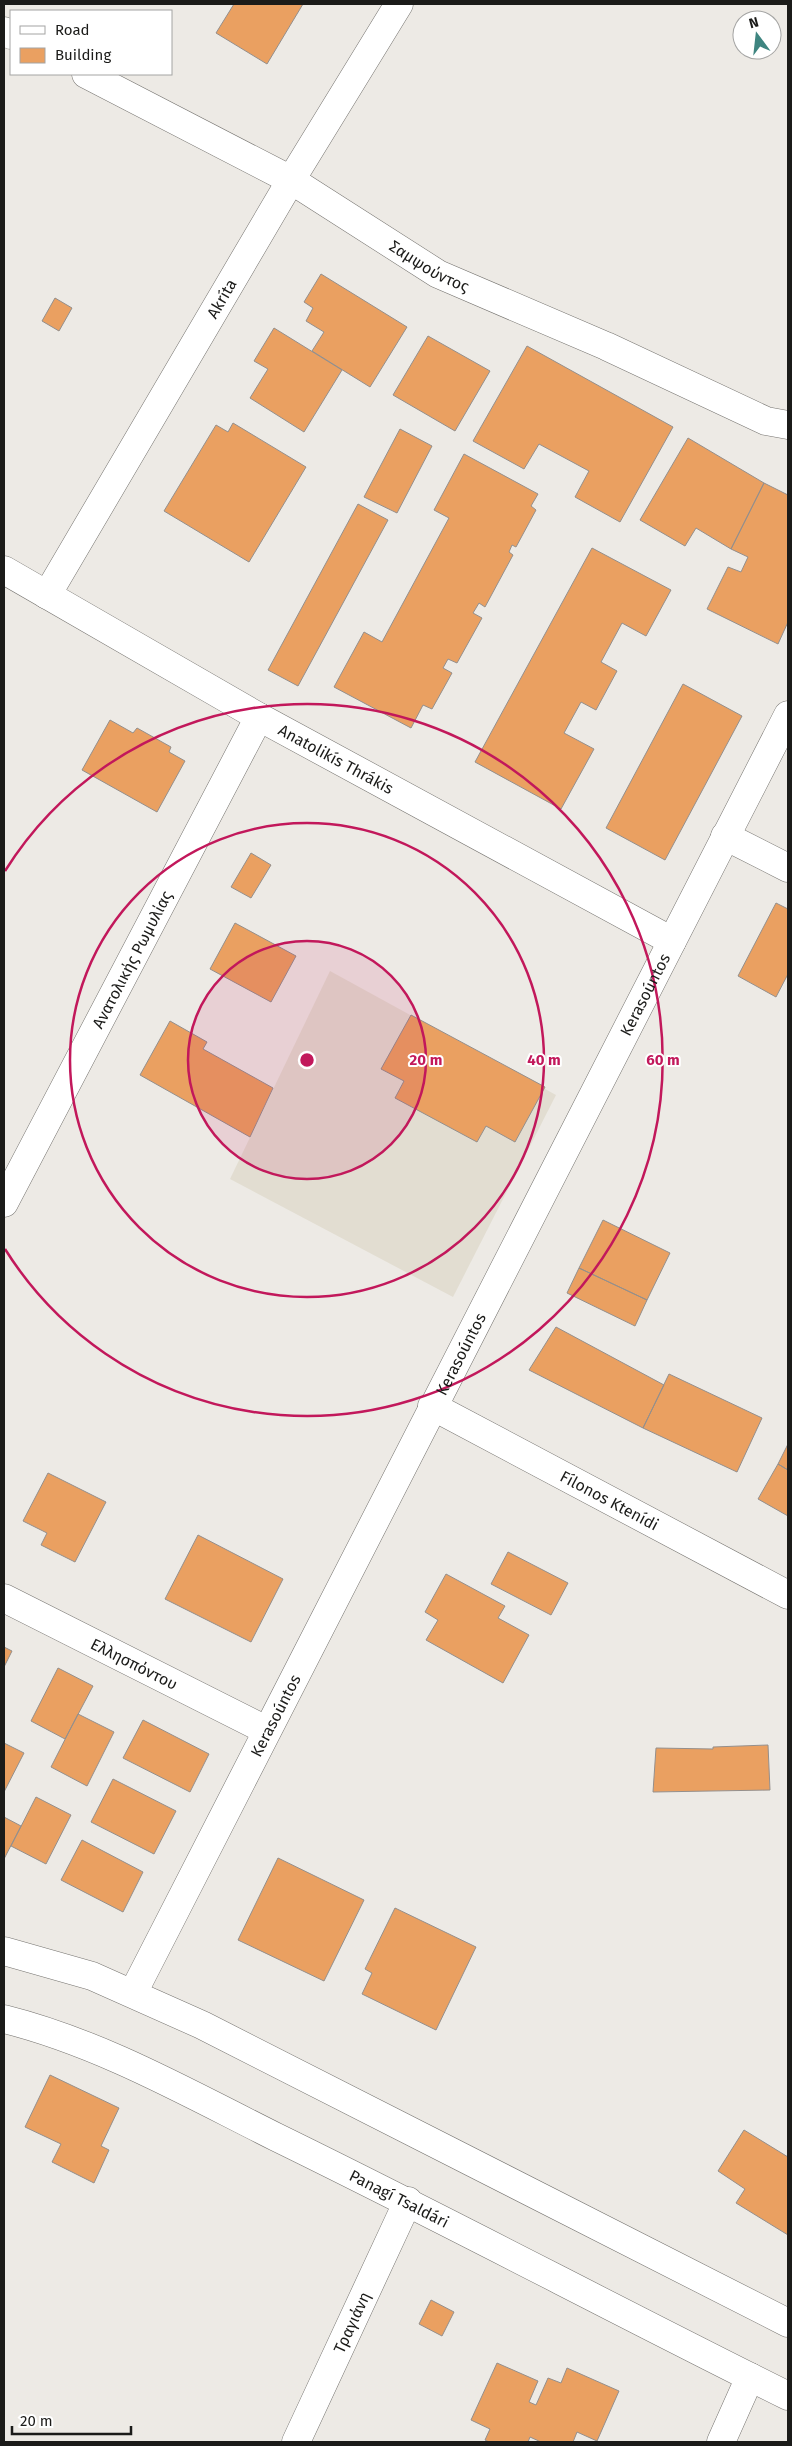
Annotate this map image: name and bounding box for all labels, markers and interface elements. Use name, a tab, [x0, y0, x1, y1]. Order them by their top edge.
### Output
legend	[10, 10, 172, 75]
north arrow	[732, 10, 782, 60]
text: N	[747, 14, 760, 32]
text: Road	[55, 21, 90, 39]
text: Building	[55, 46, 111, 64]
street label: Σαμψούντος	[386, 236, 473, 296]
street label: Akríta	[202, 275, 240, 322]
street label: Anatolikís Thrákis	[275, 720, 397, 798]
street label: Ανατολικής Ρωμυλίας	[88, 887, 176, 1031]
street label: Kerasoúntos	[616, 950, 674, 1039]
centre of rings	[298, 1051, 316, 1069]
text: 20 m	[410, 1051, 442, 1069]
text: 40 m	[527, 1051, 561, 1069]
text: 60 m	[646, 1051, 680, 1069]
street label: Kerasoúntos	[431, 1310, 489, 1398]
street label: Fílonos Ktenídi	[557, 1466, 662, 1534]
street label: Ελλησπόντου	[88, 1634, 181, 1693]
street label: Kerasoúntos	[246, 1671, 304, 1760]
street label: Panagí Tsaldári	[346, 2165, 452, 2232]
street label: Τραγιάνη	[329, 2289, 374, 2356]
scale bar	[12, 2404, 131, 2436]
text: 20 m	[20, 2412, 53, 2430]

